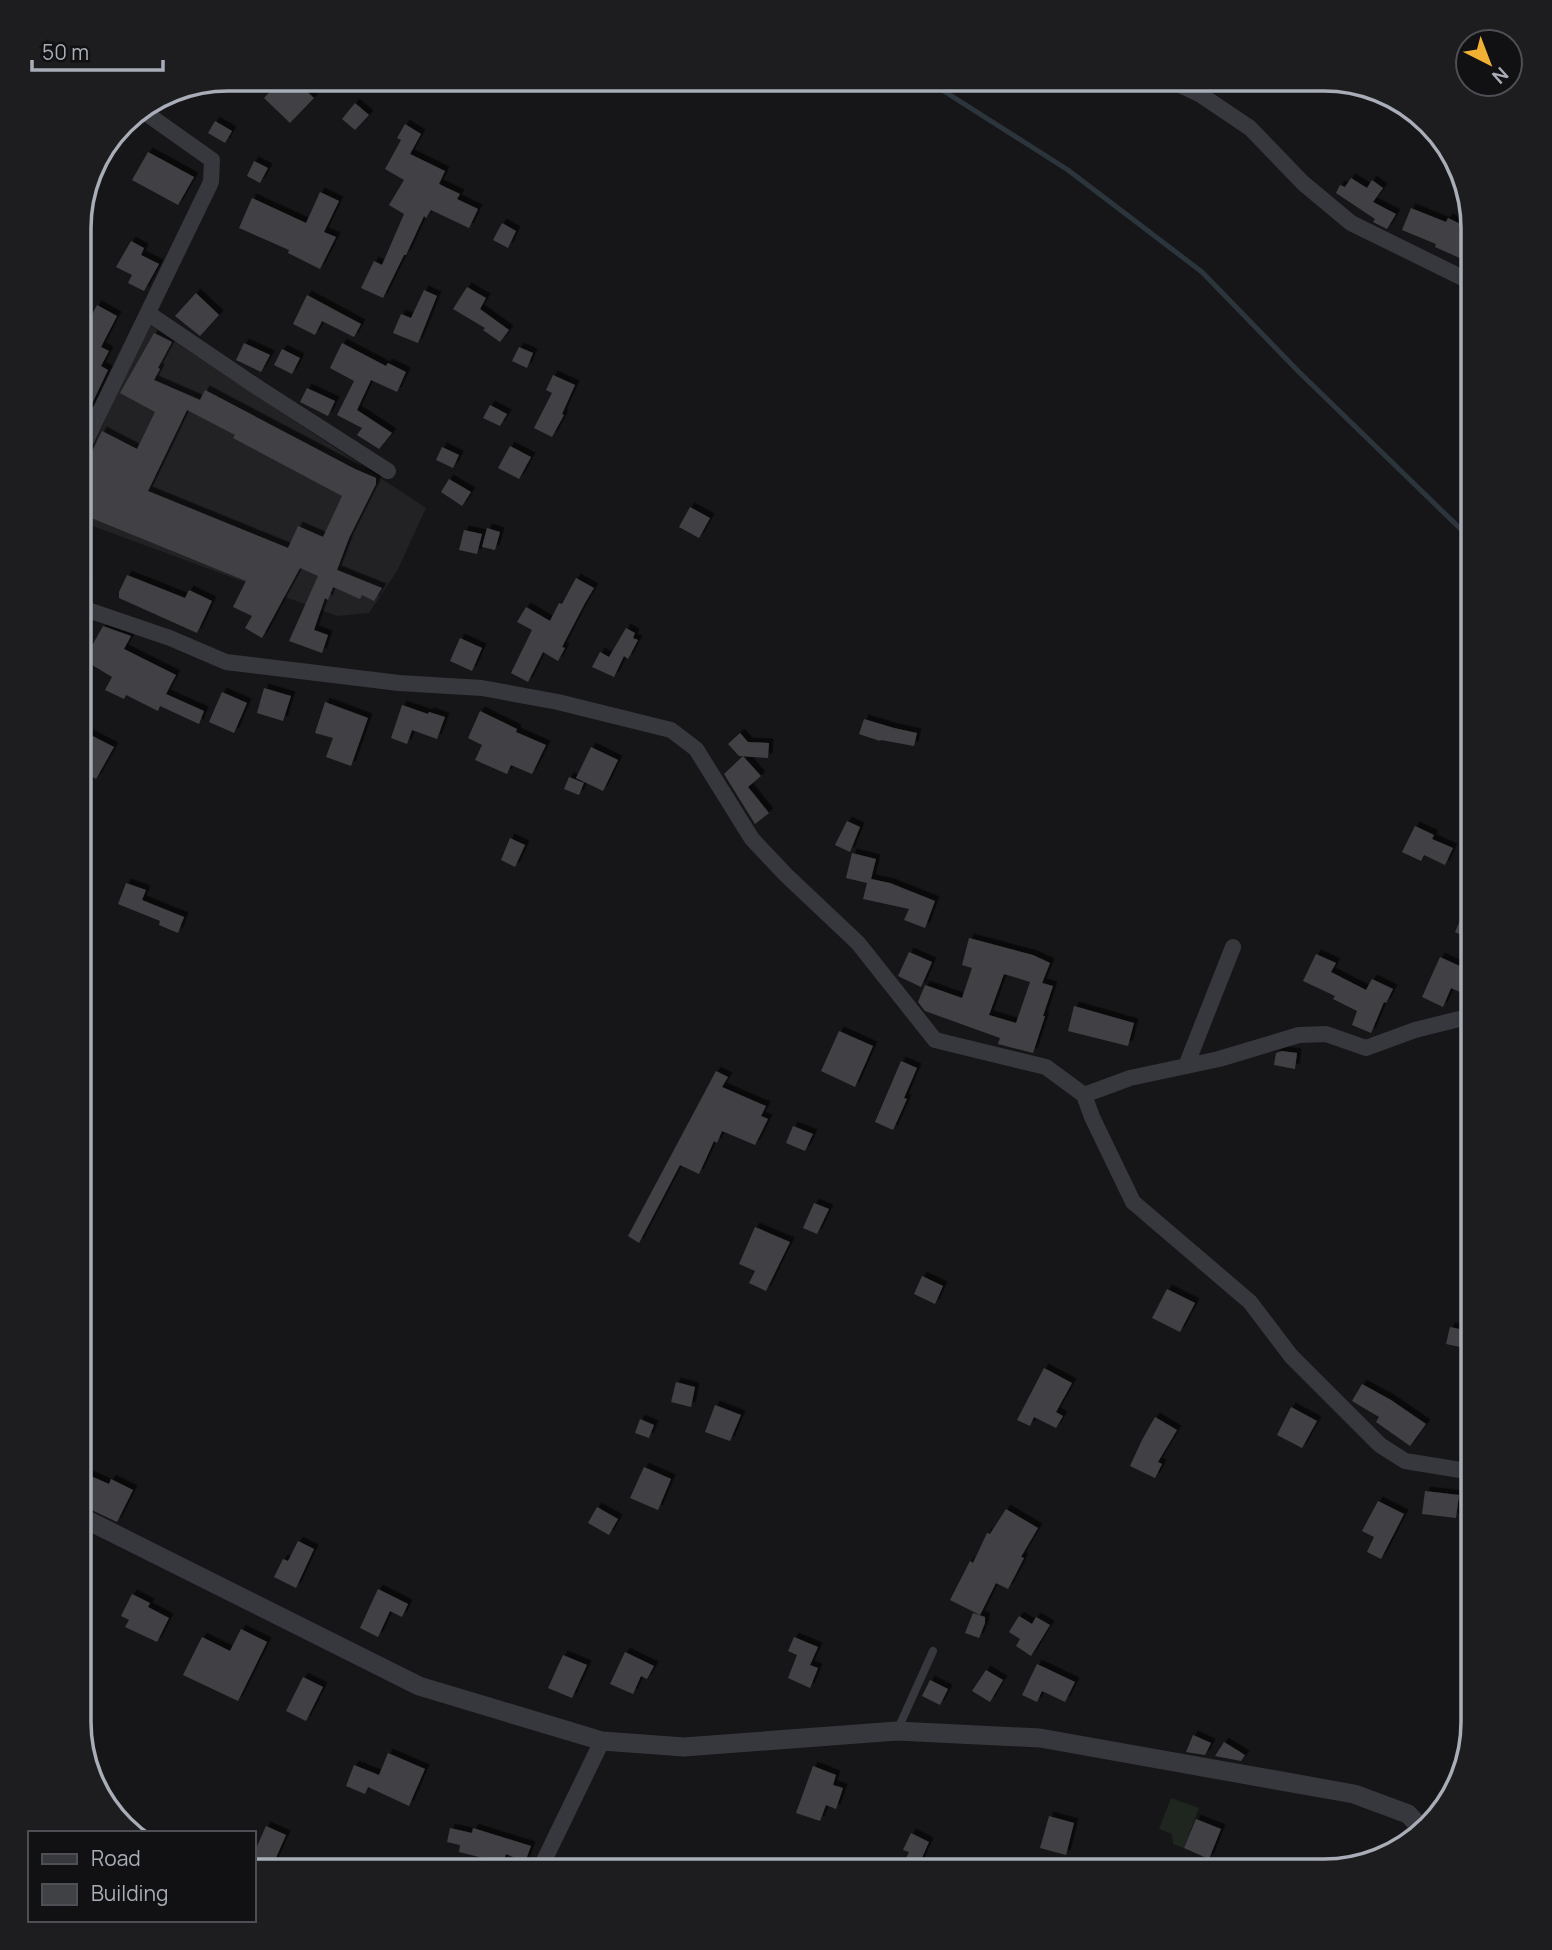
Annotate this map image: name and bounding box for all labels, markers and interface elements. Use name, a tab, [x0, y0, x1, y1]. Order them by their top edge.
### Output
scale bar	[32, 28, 163, 72]
north arrow	[1454, 28, 1524, 98]
text: 50 m	[42, 38, 89, 66]
text: N	[1487, 61, 1514, 90]
legend	[28, 1831, 256, 1922]
text: Road	[91, 1844, 141, 1872]
text: Building	[91, 1879, 168, 1907]

